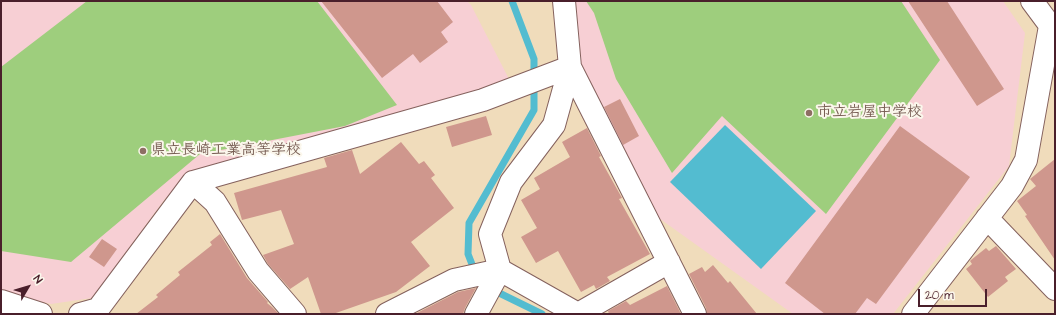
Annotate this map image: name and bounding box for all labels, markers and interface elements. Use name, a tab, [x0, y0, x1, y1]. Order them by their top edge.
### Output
place label: 市立岩屋中学校	[817, 104, 922, 122]
marker: 市立岩屋中学校	[804, 108, 814, 118]
place label: 県立長崎工業高等学校	[151, 142, 301, 160]
marker: 県立長崎工業高等学校	[138, 146, 148, 156]
north arrow	[8, 267, 48, 307]
text: N	[30, 272, 46, 287]
scale bar	[920, 281, 989, 307]
text: 20 m	[925, 287, 954, 304]

